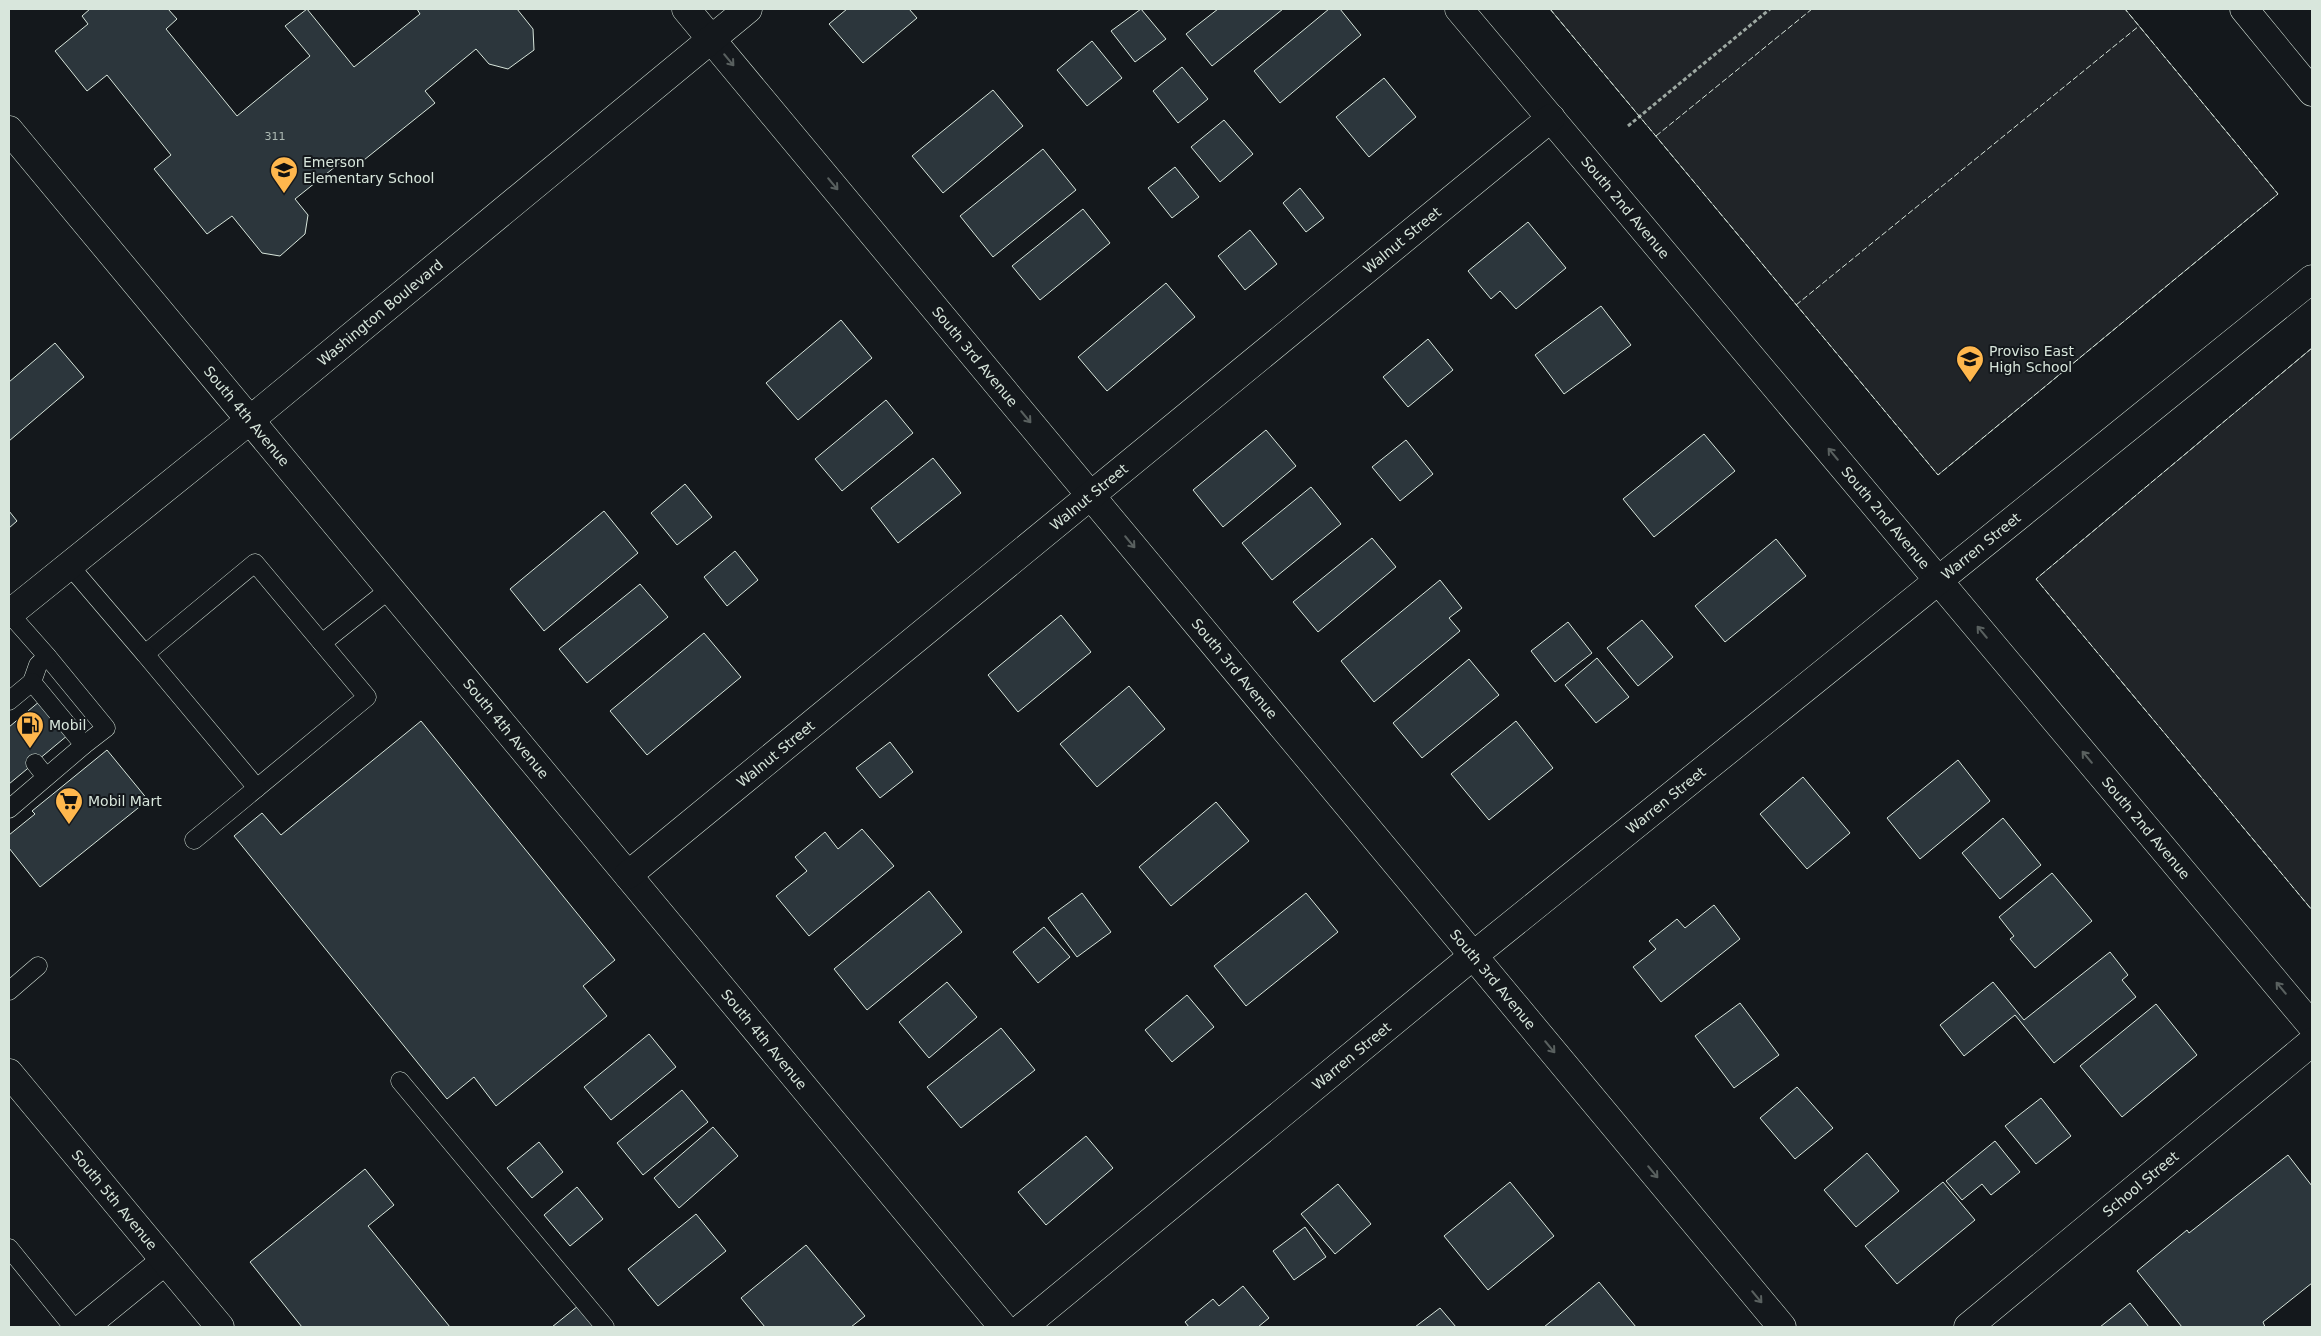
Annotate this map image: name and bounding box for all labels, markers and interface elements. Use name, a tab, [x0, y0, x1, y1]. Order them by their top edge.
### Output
one-way arrow	[723, 53, 734, 66]
house number: 311	[265, 130, 286, 143]
street label: South 2nd Avenue	[1578, 153, 1673, 262]
place label: Emerson Elementary School	[303, 154, 435, 186]
school or university icon: Emerson Elementary School	[269, 155, 299, 194]
one-way arrow	[827, 178, 838, 191]
street label: Walnut Street	[1360, 203, 1444, 277]
street label: Washington Boulevard	[314, 256, 446, 369]
street label: South 3rd Avenue	[929, 303, 1021, 410]
place label: Proviso East High School	[1989, 343, 2074, 375]
school or university icon: Proviso East High School	[1955, 344, 1985, 383]
street label: South 4th Avenue	[201, 363, 293, 469]
one-way arrow	[1020, 410, 1031, 423]
one-way arrow	[1828, 448, 1839, 461]
street label: Walnut Street	[1047, 460, 1131, 534]
street label: South 2nd Avenue	[1838, 463, 1933, 572]
street label: Warren Street	[1938, 509, 2024, 583]
one-way arrow	[1124, 535, 1135, 548]
street label: South 3rd Avenue	[1188, 616, 1281, 722]
one-way arrow	[1977, 626, 1988, 639]
street label: South 4th Avenue	[460, 675, 552, 782]
fuel station icon: Mobil	[15, 710, 45, 749]
place label: Mobil	[49, 717, 86, 733]
street label: Walnut Street	[734, 717, 818, 790]
one-way arrow	[2081, 750, 2092, 763]
street label: Warren Street	[1623, 763, 1709, 837]
street label: South 2nd Avenue	[2099, 774, 2193, 882]
supermarket icon: Mobil Mart	[54, 786, 84, 825]
place label: Mobil Mart	[88, 793, 162, 809]
street label: South 3rd Avenue	[1447, 926, 1539, 1033]
one-way arrow	[2275, 982, 2287, 995]
street label: South 4th Avenue	[718, 986, 810, 1093]
street label: Warren Street	[1309, 1019, 1395, 1093]
one-way arrow	[1544, 1040, 1555, 1053]
street label: South 5th Avenue	[68, 1147, 161, 1253]
street label: School Street	[2099, 1148, 2182, 1220]
one-way arrow	[1648, 1165, 1659, 1178]
one-way arrow	[1751, 1290, 1762, 1303]

